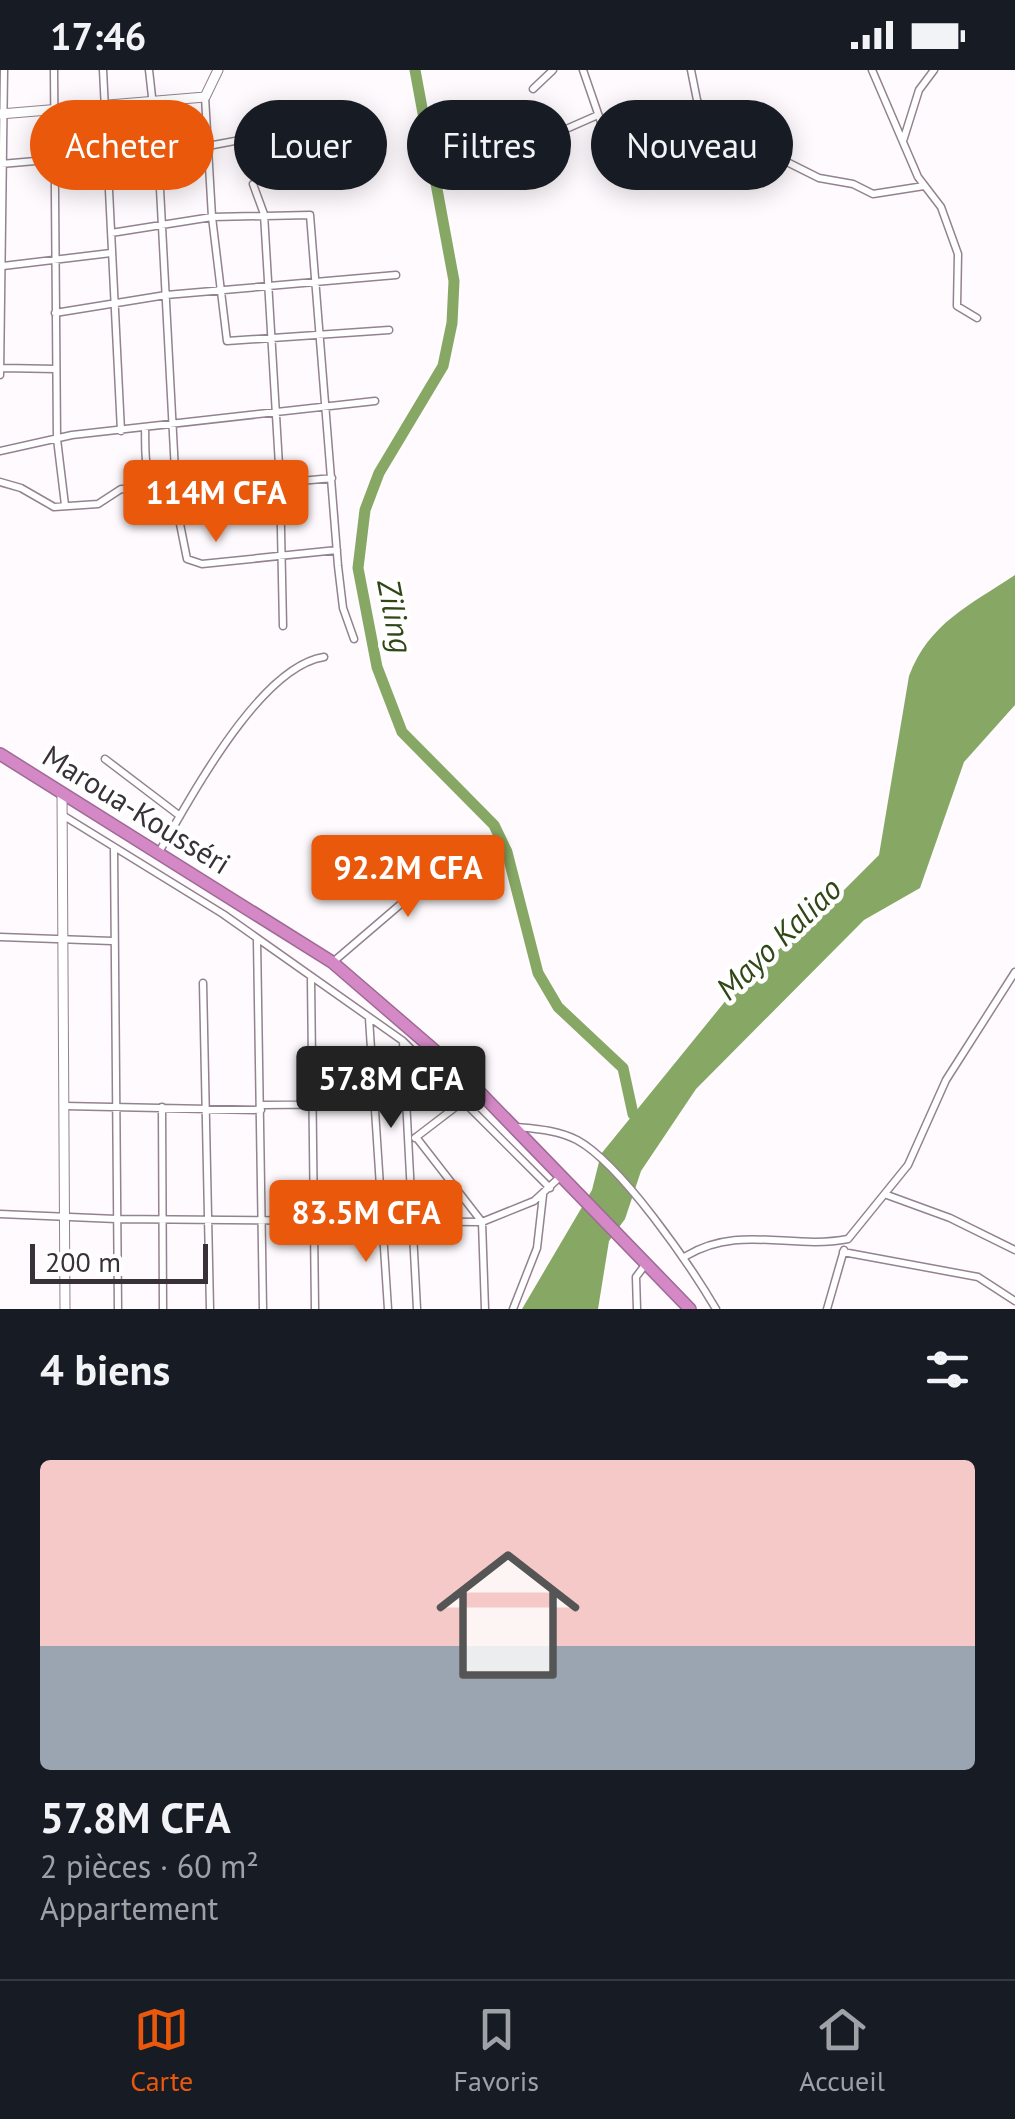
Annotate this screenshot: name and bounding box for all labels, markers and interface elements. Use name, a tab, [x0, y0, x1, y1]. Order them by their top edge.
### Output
text: 17:46	[50, 11, 146, 60]
chip: Acheter	[30, 100, 214, 190]
chip: Louer	[234, 100, 387, 190]
chip: Filtres	[407, 100, 571, 190]
chip: Nouveau	[591, 100, 793, 190]
pin: 114M CFA	[113, 460, 319, 545]
text: 114M CFA	[145, 471, 287, 513]
water label: Ziling	[368, 574, 424, 657]
street label: Maroua-Kousséri	[36, 736, 238, 882]
pin: 92.2M CFA	[294, 835, 522, 920]
text: 92.2M CFA	[333, 846, 483, 888]
water label: Mayo Kaliao	[706, 868, 850, 1008]
pin: 57.8M CFA	[277, 1046, 505, 1131]
text: 57.8M CFA	[318, 1057, 464, 1099]
pin: 83.5M CFA	[252, 1180, 480, 1265]
text: 83.5M CFA	[291, 1191, 441, 1233]
scale bar	[30, 1239, 208, 1284]
text: 200 m	[45, 1243, 121, 1280]
text: 4 biens	[40, 1342, 170, 1397]
icon: filters	[920, 1342, 975, 1397]
icon: home	[418, 1525, 598, 1705]
text: 57.8M CFA	[40, 1790, 231, 1845]
text: 2 pièces · 60 m²	[40, 1845, 259, 1887]
text: Appartement	[40, 1887, 218, 1929]
tab: Carte	[130, 2002, 193, 2099]
tab: Favoris	[454, 2002, 539, 2099]
tab: Accueil	[799, 2002, 885, 2099]

